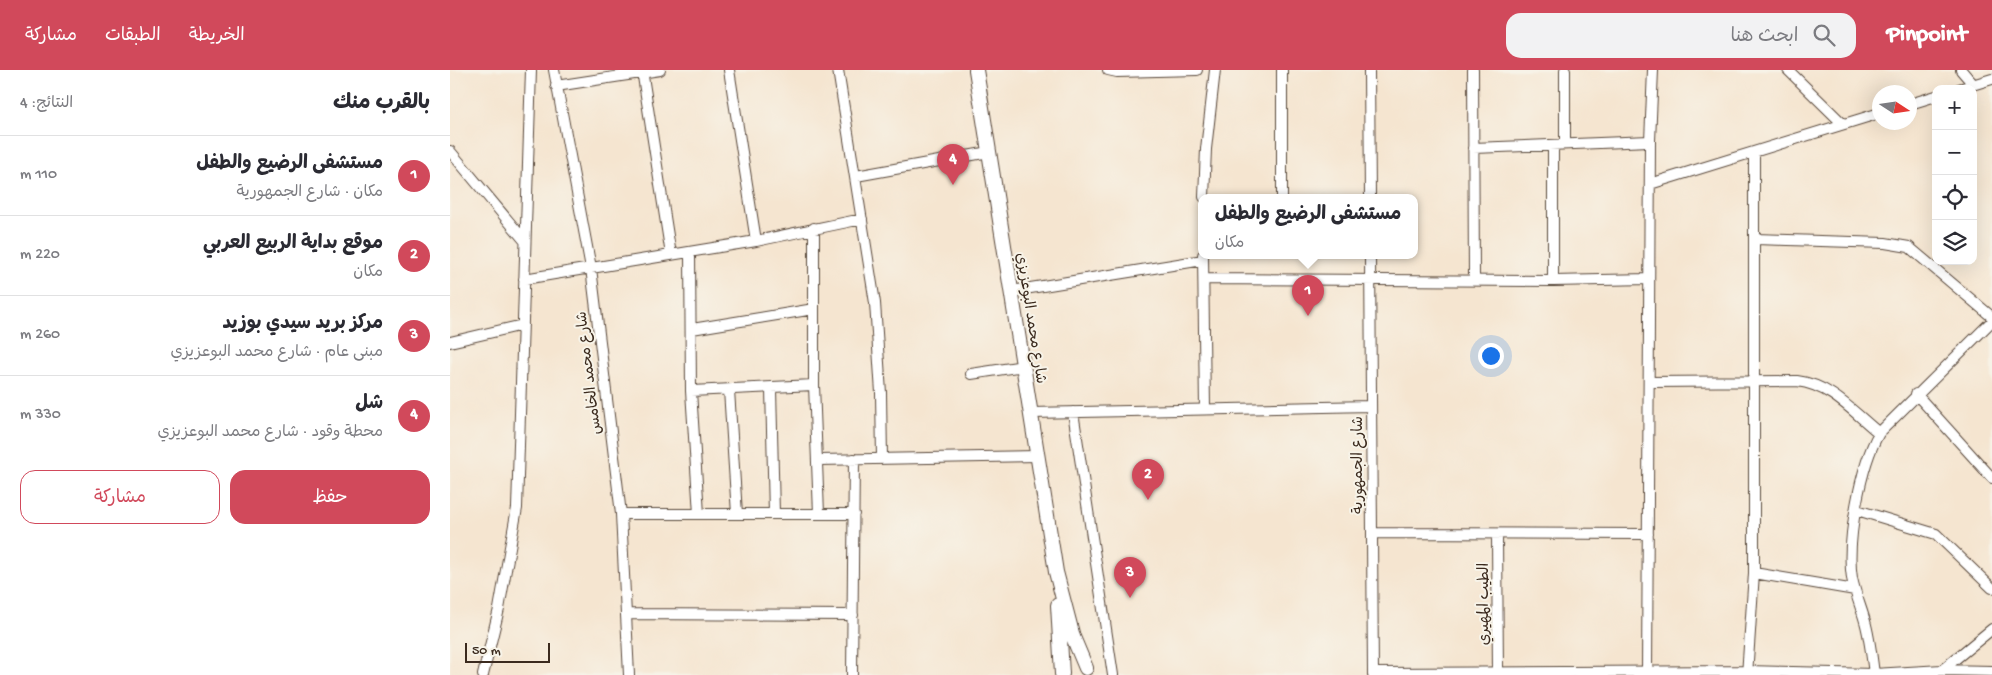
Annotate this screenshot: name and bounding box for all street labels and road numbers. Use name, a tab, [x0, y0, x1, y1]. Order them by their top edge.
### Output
street label: شارع محمد البوعزيزي	[1011, 252, 1049, 385]
street label: شارع محمد الخامس	[573, 310, 606, 435]
street label: شارع الجمهورية	[1350, 416, 1368, 514]
street label: الطيب المهيري	[1476, 563, 1494, 645]

